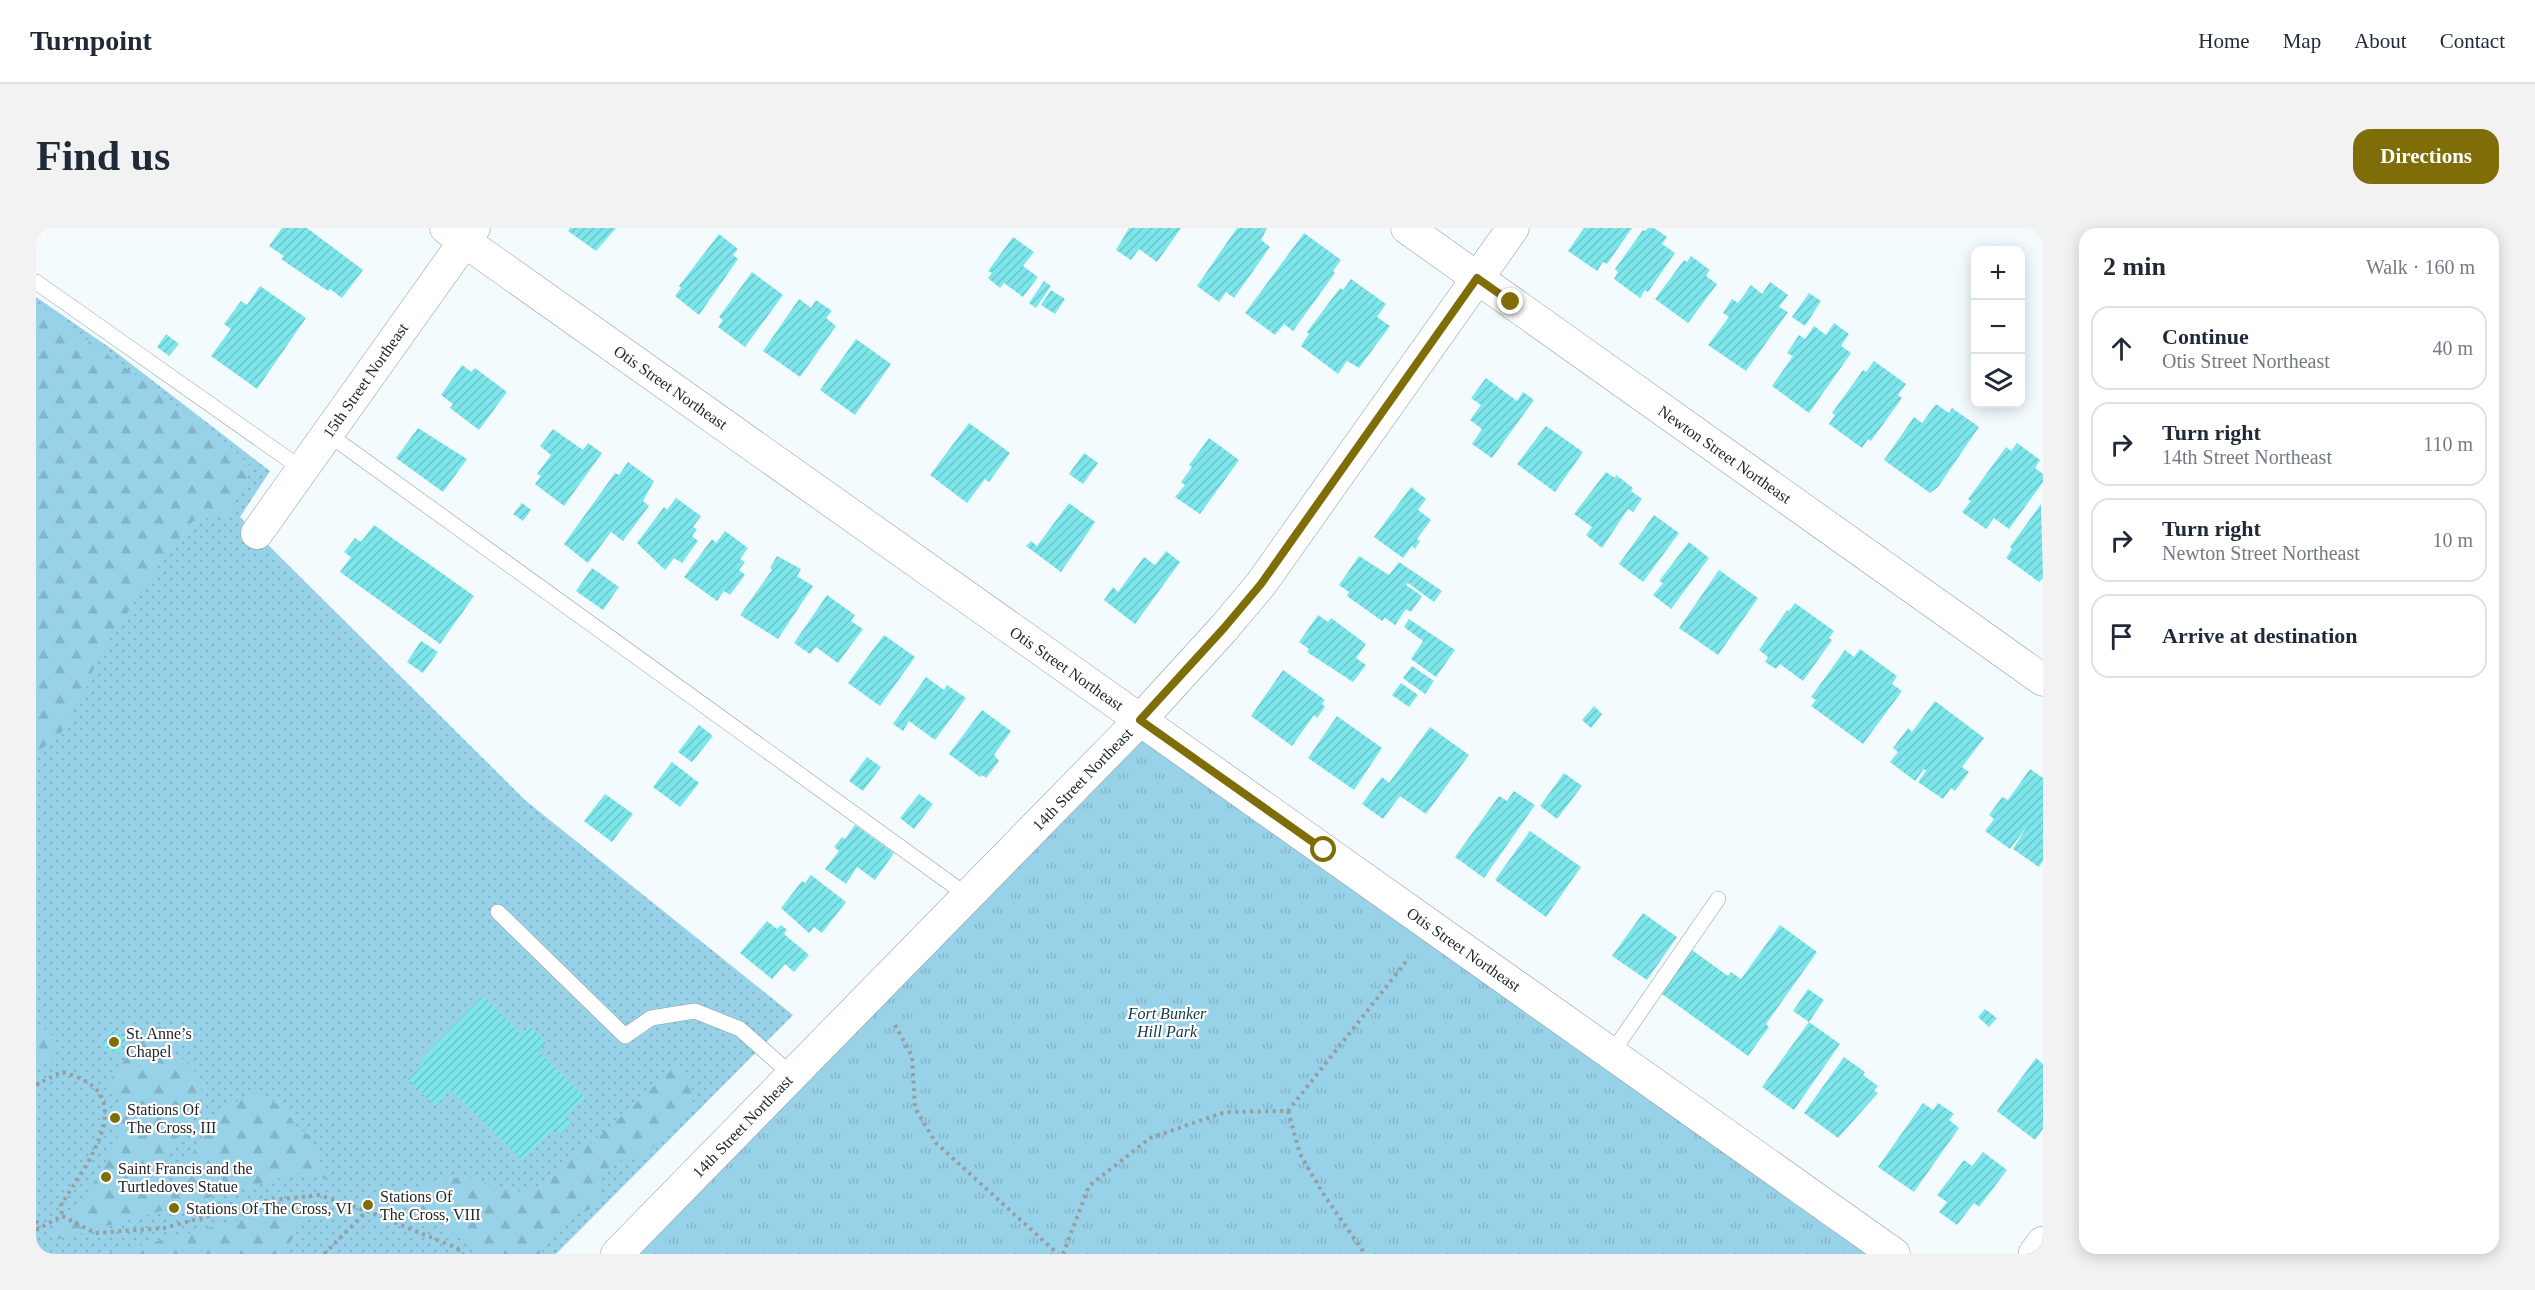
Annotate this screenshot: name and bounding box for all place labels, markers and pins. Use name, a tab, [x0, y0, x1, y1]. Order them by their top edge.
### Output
place label: St. Anne’s Chapel	[126, 1025, 192, 1061]
marker: St. Anne’s Chapel	[107, 1035, 121, 1049]
place label: Stations Of The Cross, III	[127, 1101, 216, 1136]
marker: Stations Of The Cross, III	[108, 1111, 122, 1125]
place label: Saint Francis and the Turtledoves Statue	[118, 1160, 253, 1195]
marker: Saint Francis and the Turtledoves Statue	[99, 1170, 113, 1184]
place label: Stations Of The Cross, VIII	[380, 1188, 481, 1223]
marker: Stations Of The Cross, VIII	[361, 1198, 375, 1212]
place label: Stations Of The Cross, VI	[186, 1200, 352, 1217]
marker: Stations Of The Cross, VI	[167, 1201, 181, 1215]

